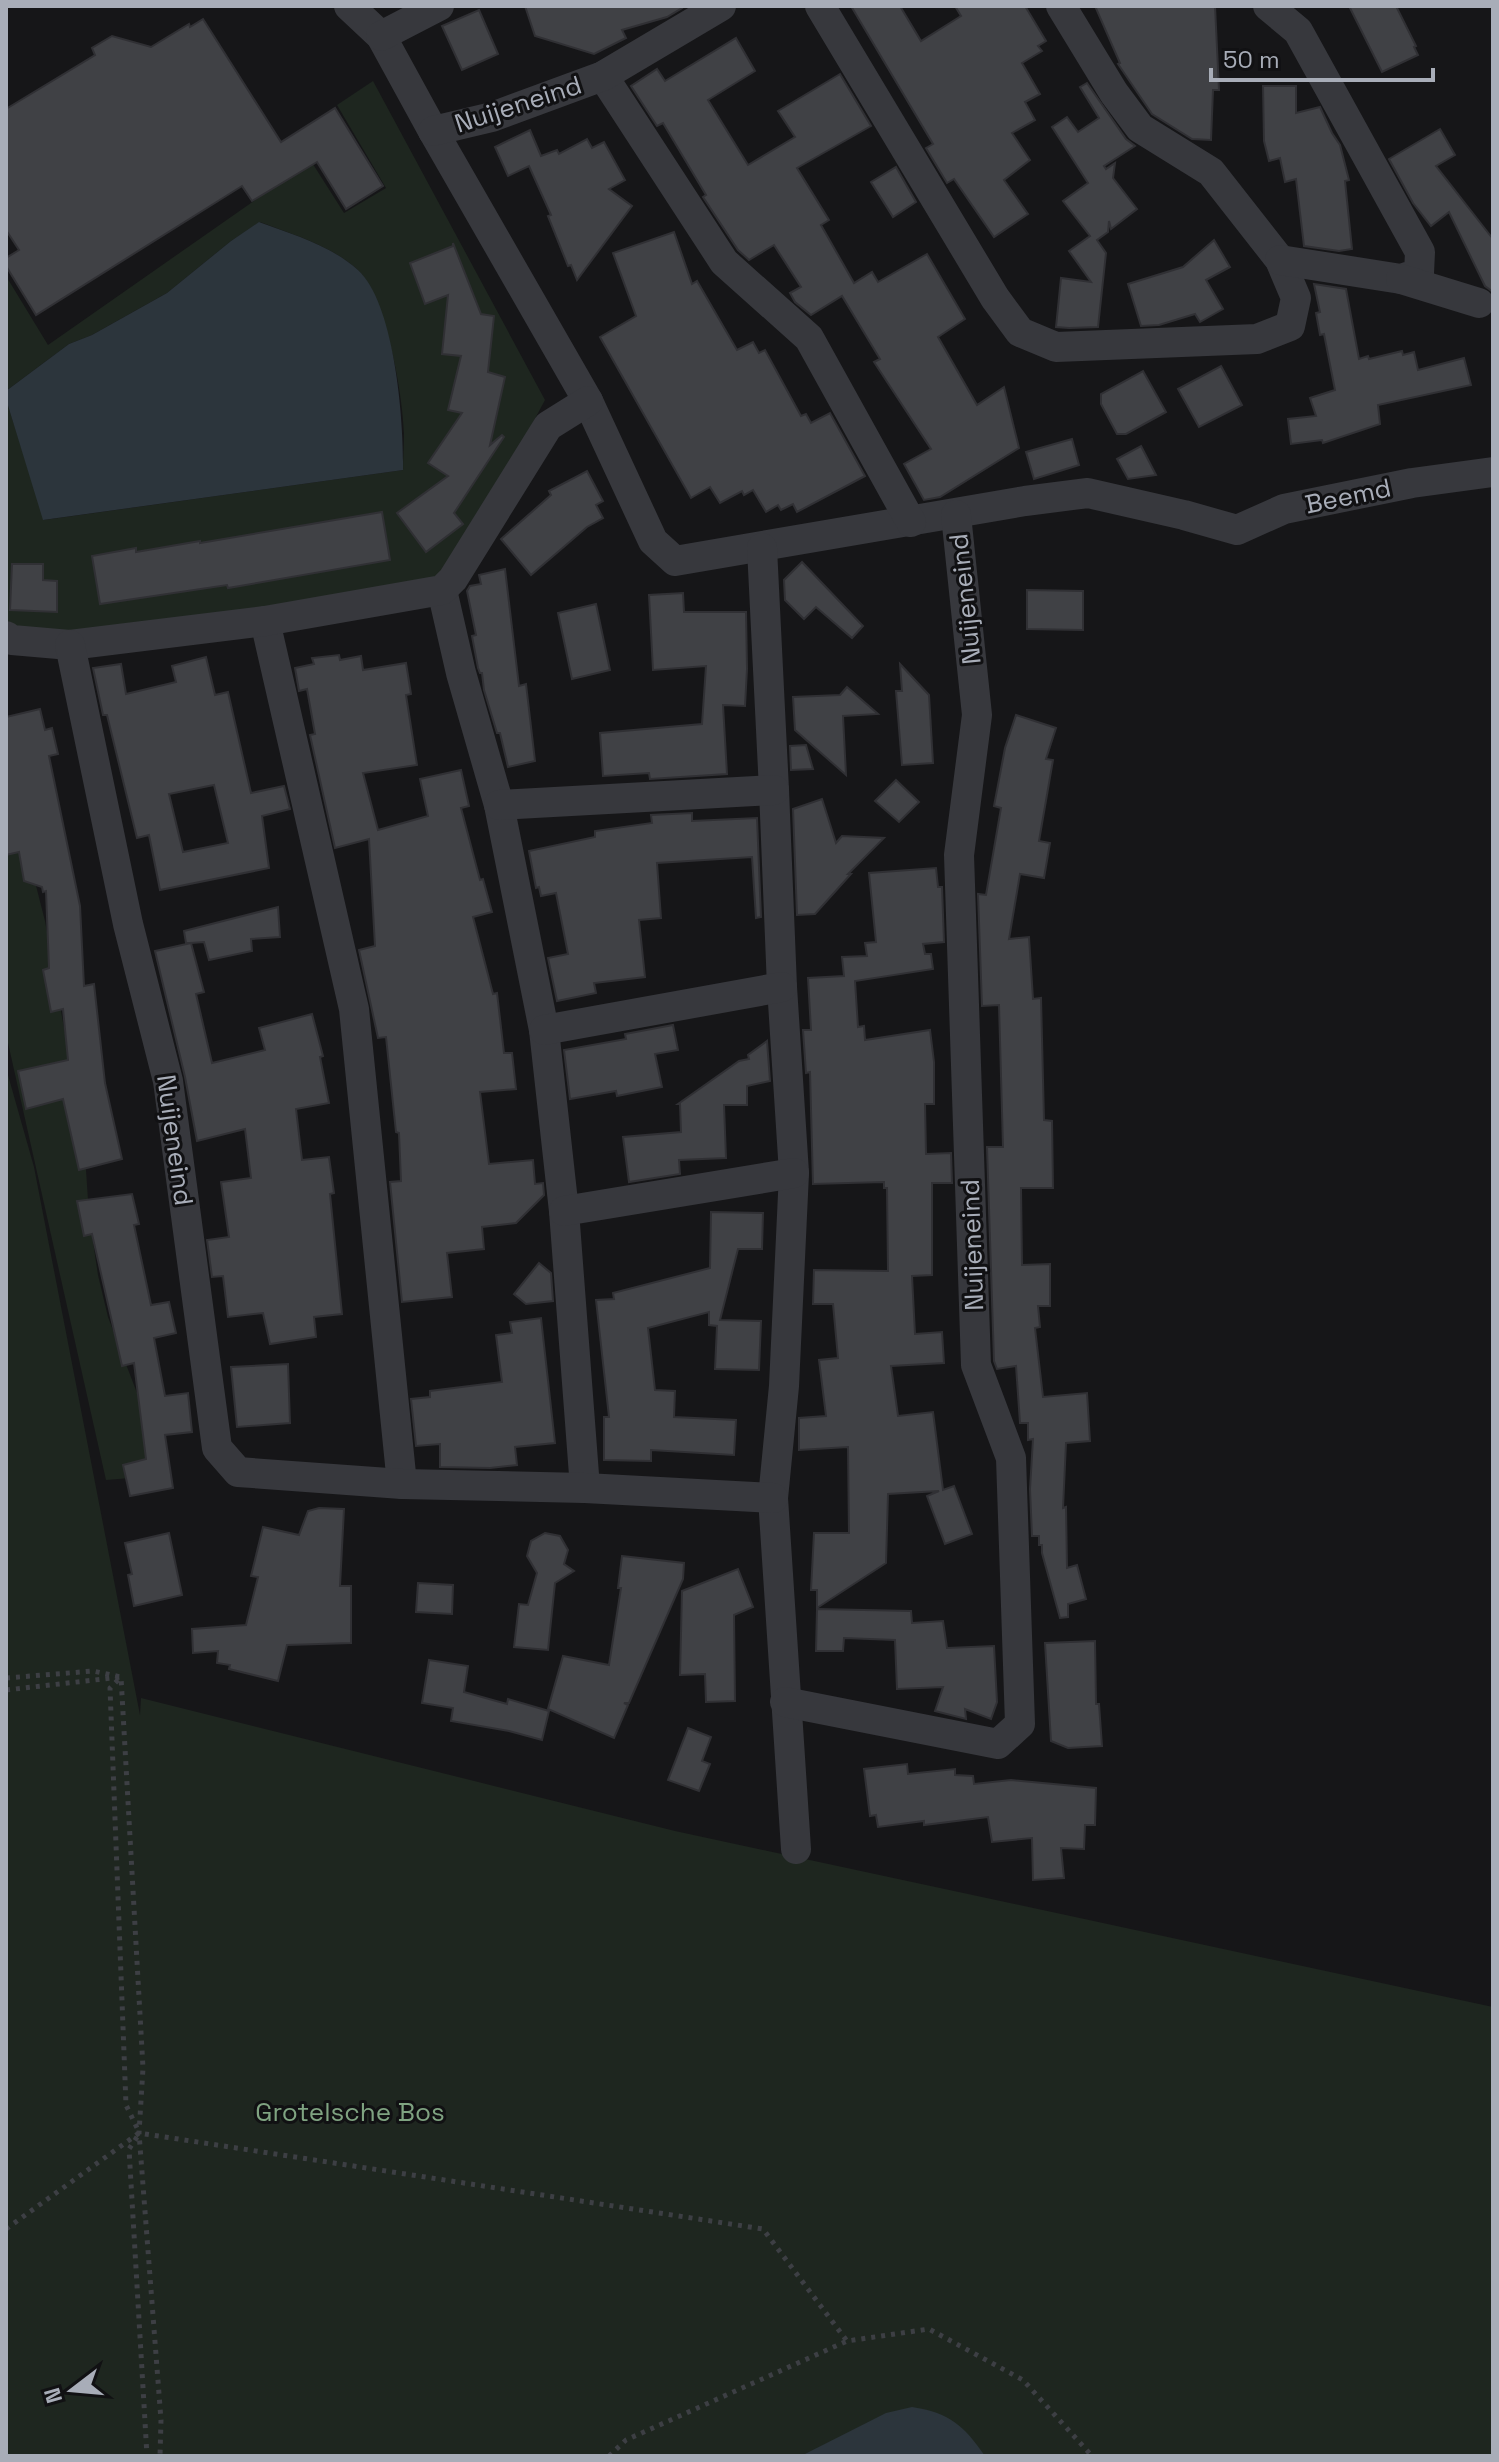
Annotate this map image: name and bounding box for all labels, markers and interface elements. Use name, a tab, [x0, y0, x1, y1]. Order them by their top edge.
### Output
scale bar	[1211, 32, 1433, 82]
text: 50 m	[1223, 44, 1280, 75]
street label: Nuijeneind	[450, 67, 586, 141]
street label: Beemd	[1302, 470, 1394, 522]
street label: Nuijeneind	[941, 532, 989, 666]
street label: Nuijeneind	[149, 1072, 201, 1208]
street label: Nuijeneind	[953, 1179, 991, 1311]
park label: Grotelsche Bos	[255, 2095, 445, 2129]
north arrow	[32, 2350, 112, 2430]
text: N	[37, 2385, 68, 2406]

